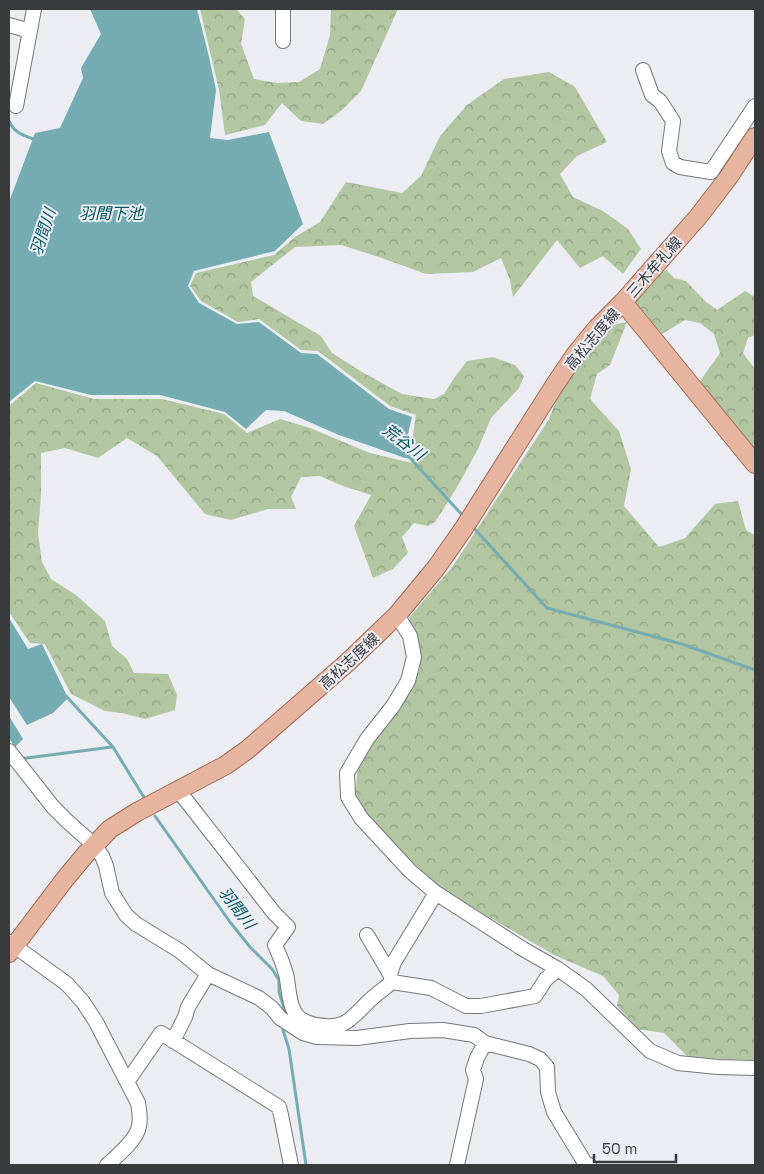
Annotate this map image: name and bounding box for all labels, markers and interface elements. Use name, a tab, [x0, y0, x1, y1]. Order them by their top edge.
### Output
water label: 羽間下池	[79, 203, 145, 224]
water label: 羽間川	[26, 204, 61, 258]
street label: 三木牟礼線	[622, 232, 686, 302]
street label: 高松志度線	[561, 304, 623, 374]
water label: 荒谷川	[379, 419, 431, 466]
street label: 高松志度線	[315, 628, 383, 694]
water label: 羽間川	[214, 883, 261, 935]
scale bar	[594, 1132, 676, 1164]
text: 50 m	[602, 1139, 637, 1158]

